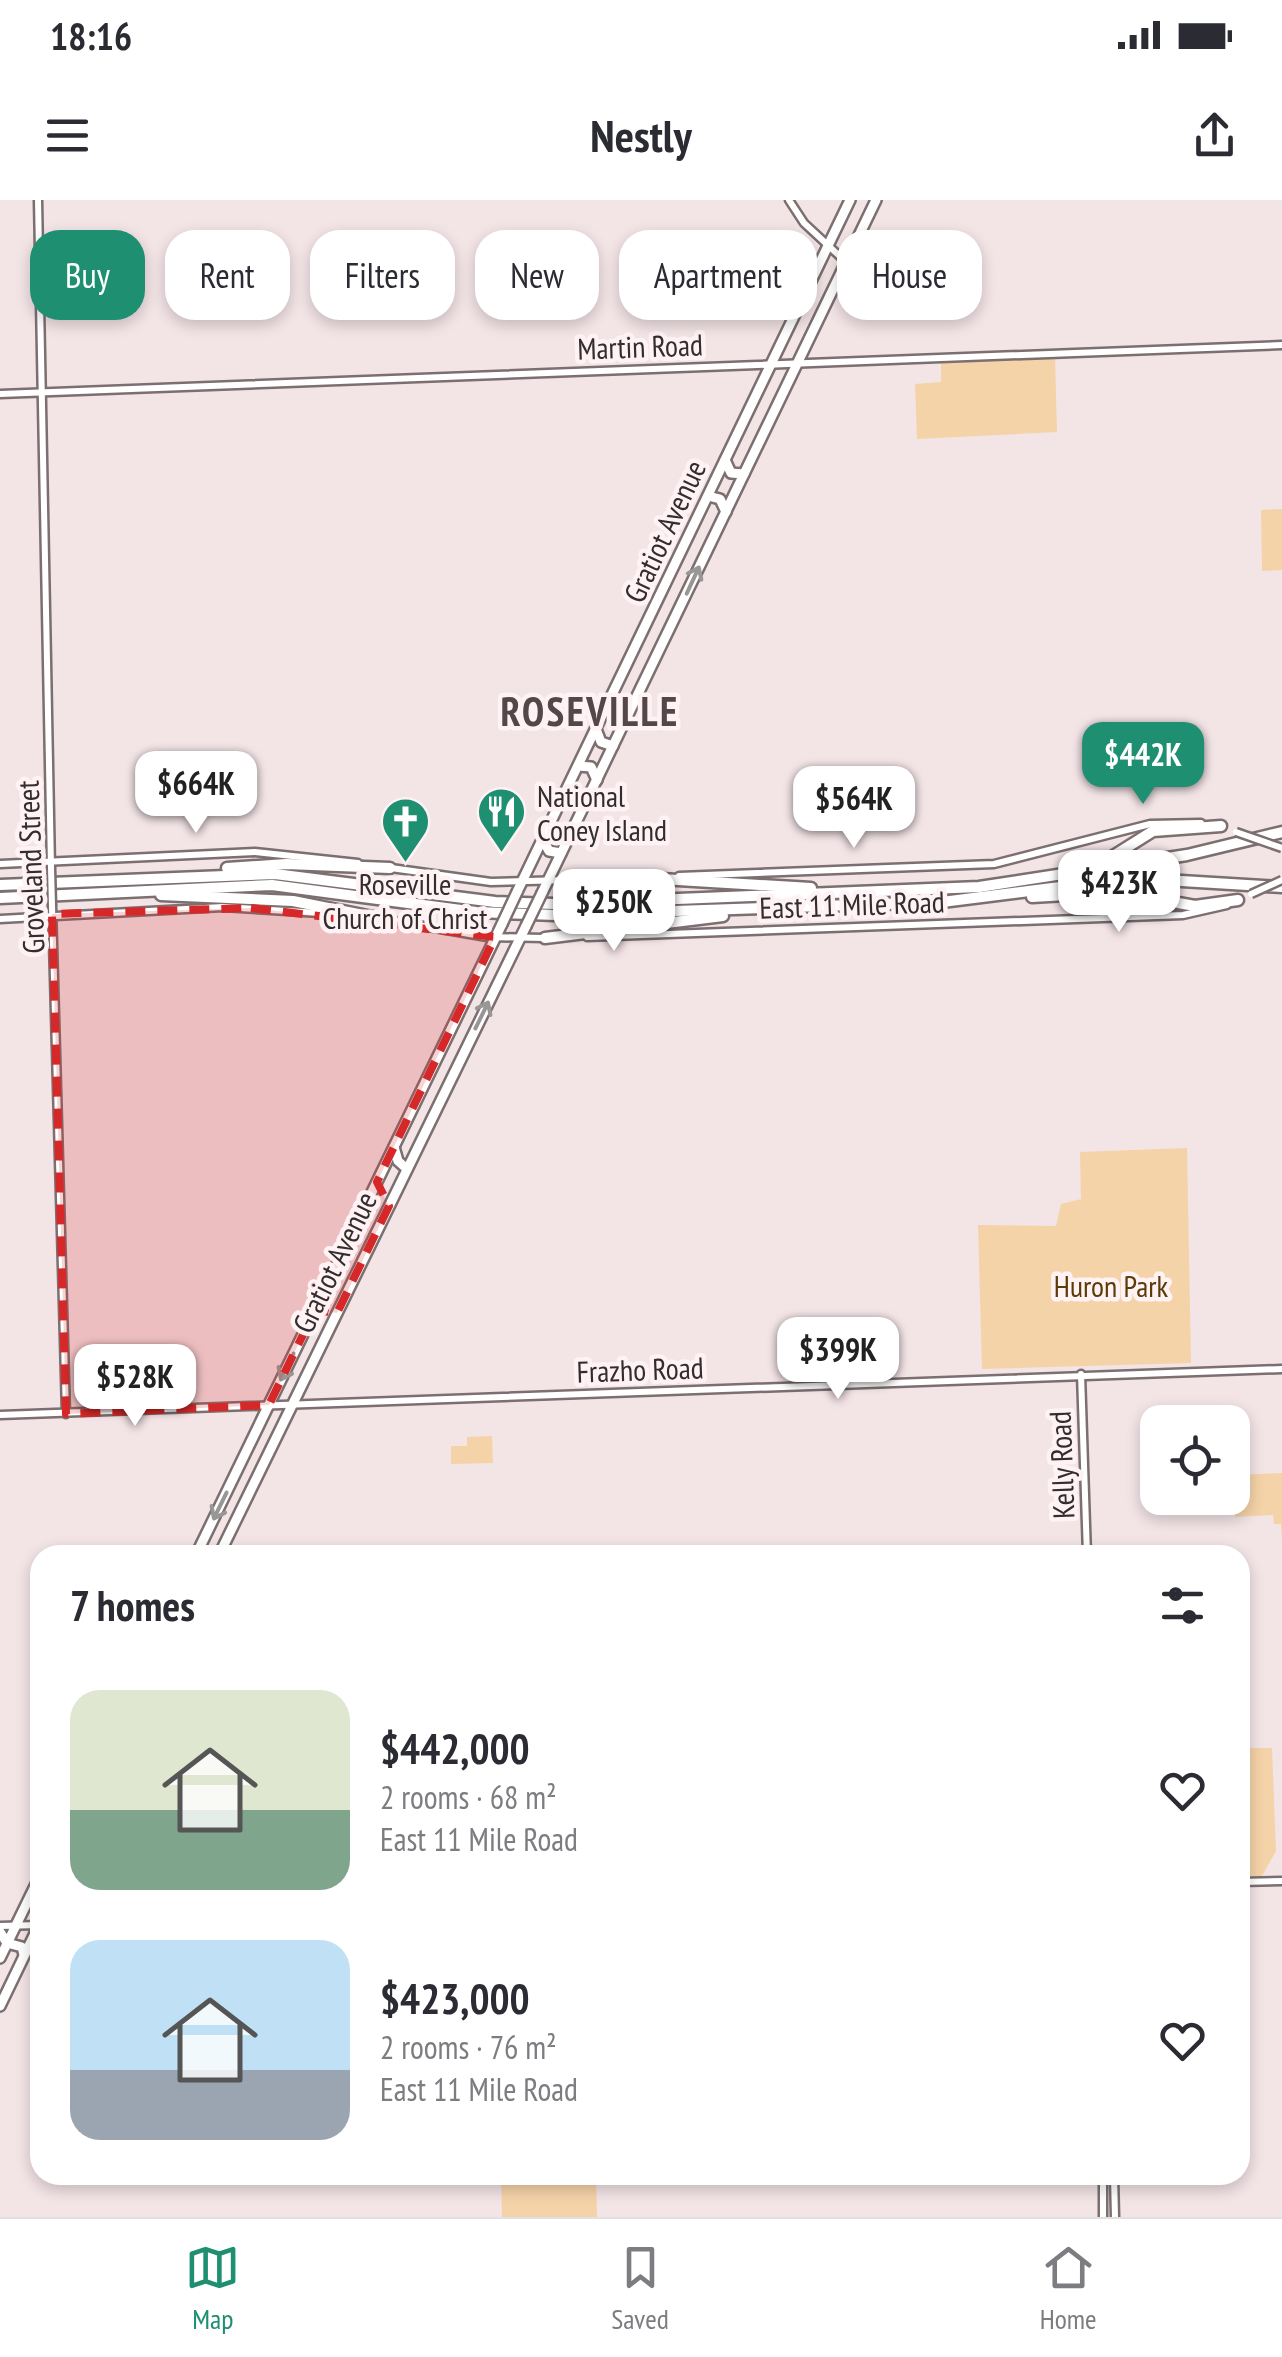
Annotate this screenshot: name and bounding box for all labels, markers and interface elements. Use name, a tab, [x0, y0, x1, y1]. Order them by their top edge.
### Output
text: 18:16	[50, 11, 132, 60]
text: Nestly	[590, 106, 692, 164]
icon: menu	[40, 108, 95, 163]
icon: share	[1187, 108, 1242, 163]
chip: Buy	[30, 230, 145, 320]
chip: Rent	[165, 230, 290, 320]
chip: Filters	[310, 230, 455, 320]
chip: New	[475, 230, 599, 320]
chip: Apartment	[619, 230, 817, 320]
chip: House	[837, 230, 982, 320]
street label: Martin Road	[577, 324, 703, 368]
street label: Gratiot Avenue	[614, 454, 714, 608]
one-way arrow	[685, 566, 704, 596]
district label: ROSEVILLE	[500, 685, 680, 737]
pin: $442K	[1073, 722, 1213, 807]
text: $442K	[1104, 733, 1182, 775]
pin: $664K	[126, 751, 266, 836]
text: $664K	[157, 762, 235, 804]
pin: $564K	[784, 766, 924, 851]
place label: National Coney Island	[537, 776, 667, 849]
text: $564K	[815, 777, 893, 819]
street label: Groveland Street	[7, 779, 53, 954]
restaurant icon: National Coney Island	[476, 786, 528, 854]
church icon: Roseville Church of Christ	[379, 796, 431, 864]
pin: $423K	[1049, 850, 1189, 935]
text: $423K	[1080, 861, 1158, 903]
place label: Roseville Church of Christ	[322, 864, 488, 937]
pin: $250K	[544, 869, 684, 954]
text: $250K	[575, 880, 653, 922]
street label: East 11 Mile Road	[759, 881, 945, 927]
one-way arrow	[473, 1001, 492, 1031]
street label: Gratiot Avenue	[283, 1185, 385, 1339]
park label: Huron Park	[1054, 1266, 1169, 1305]
pin: $399K	[768, 1317, 908, 1402]
text: $399K	[799, 1328, 877, 1370]
pin: $528K	[65, 1344, 205, 1429]
street label: Frazho Road	[576, 1347, 704, 1391]
one-way arrow	[277, 1352, 296, 1382]
text: $528K	[96, 1355, 174, 1397]
map controls	[1140, 1405, 1250, 1515]
button: locate	[1140, 1405, 1250, 1515]
street label: Kelly Road	[1040, 1410, 1082, 1520]
one-way arrow	[209, 1490, 228, 1520]
text: 7 homes	[70, 1578, 195, 1633]
icon: filters	[1155, 1578, 1210, 1633]
text: $442,000	[380, 1721, 530, 1776]
icon: home	[150, 1730, 270, 1850]
icon: heart	[1155, 1763, 1210, 1818]
text: 2 rooms · 68 m²	[380, 1776, 557, 1818]
text: East 11 Mile Road	[380, 1818, 578, 1860]
text: $423,000	[380, 1971, 530, 2026]
icon: home	[150, 1980, 270, 2100]
icon: heart	[1155, 2013, 1210, 2068]
text: 2 rooms · 76 m²	[380, 2026, 557, 2068]
text: East 11 Mile Road	[380, 2068, 578, 2110]
tab: Map	[185, 2240, 240, 2337]
tab: Saved	[611, 2240, 669, 2337]
tab: Home	[1040, 2240, 1097, 2337]

